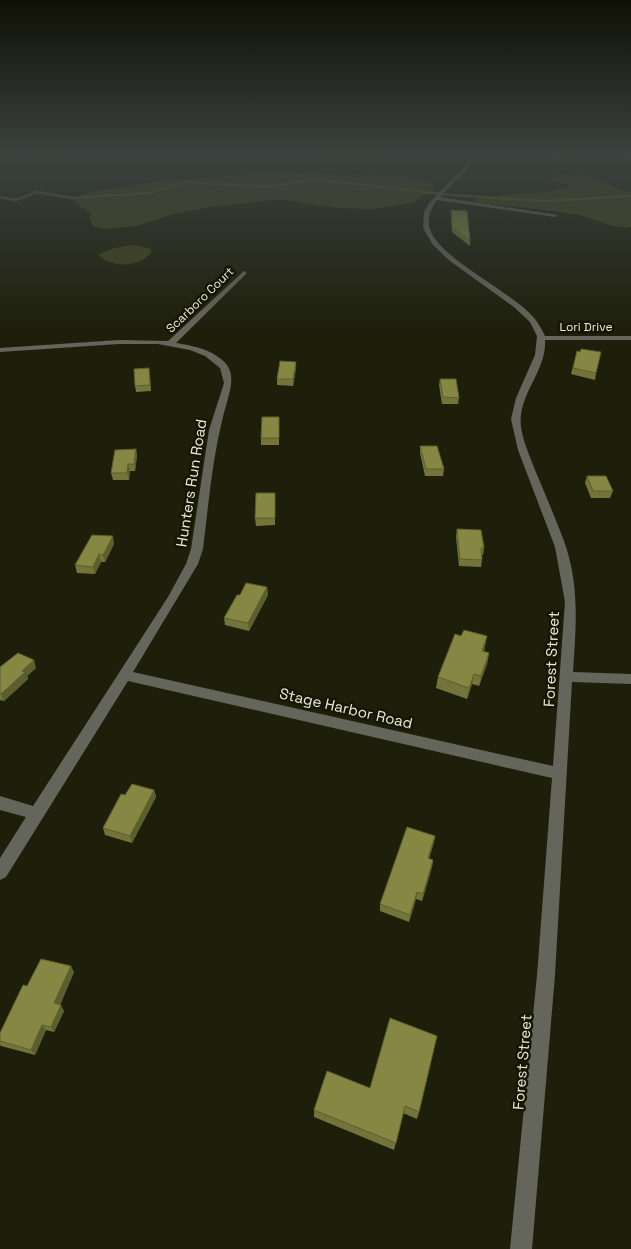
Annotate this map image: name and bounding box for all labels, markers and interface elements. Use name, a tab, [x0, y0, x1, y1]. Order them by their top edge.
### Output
street label: Scarboro Court	[163, 264, 237, 336]
street label: Lori Drive	[559, 319, 613, 335]
street label: Hunters Run Road	[172, 418, 210, 548]
street label: Forest Street	[539, 611, 563, 707]
street label: Stage Harbor Road	[277, 683, 415, 733]
street label: Forest Street	[508, 1013, 536, 1111]

